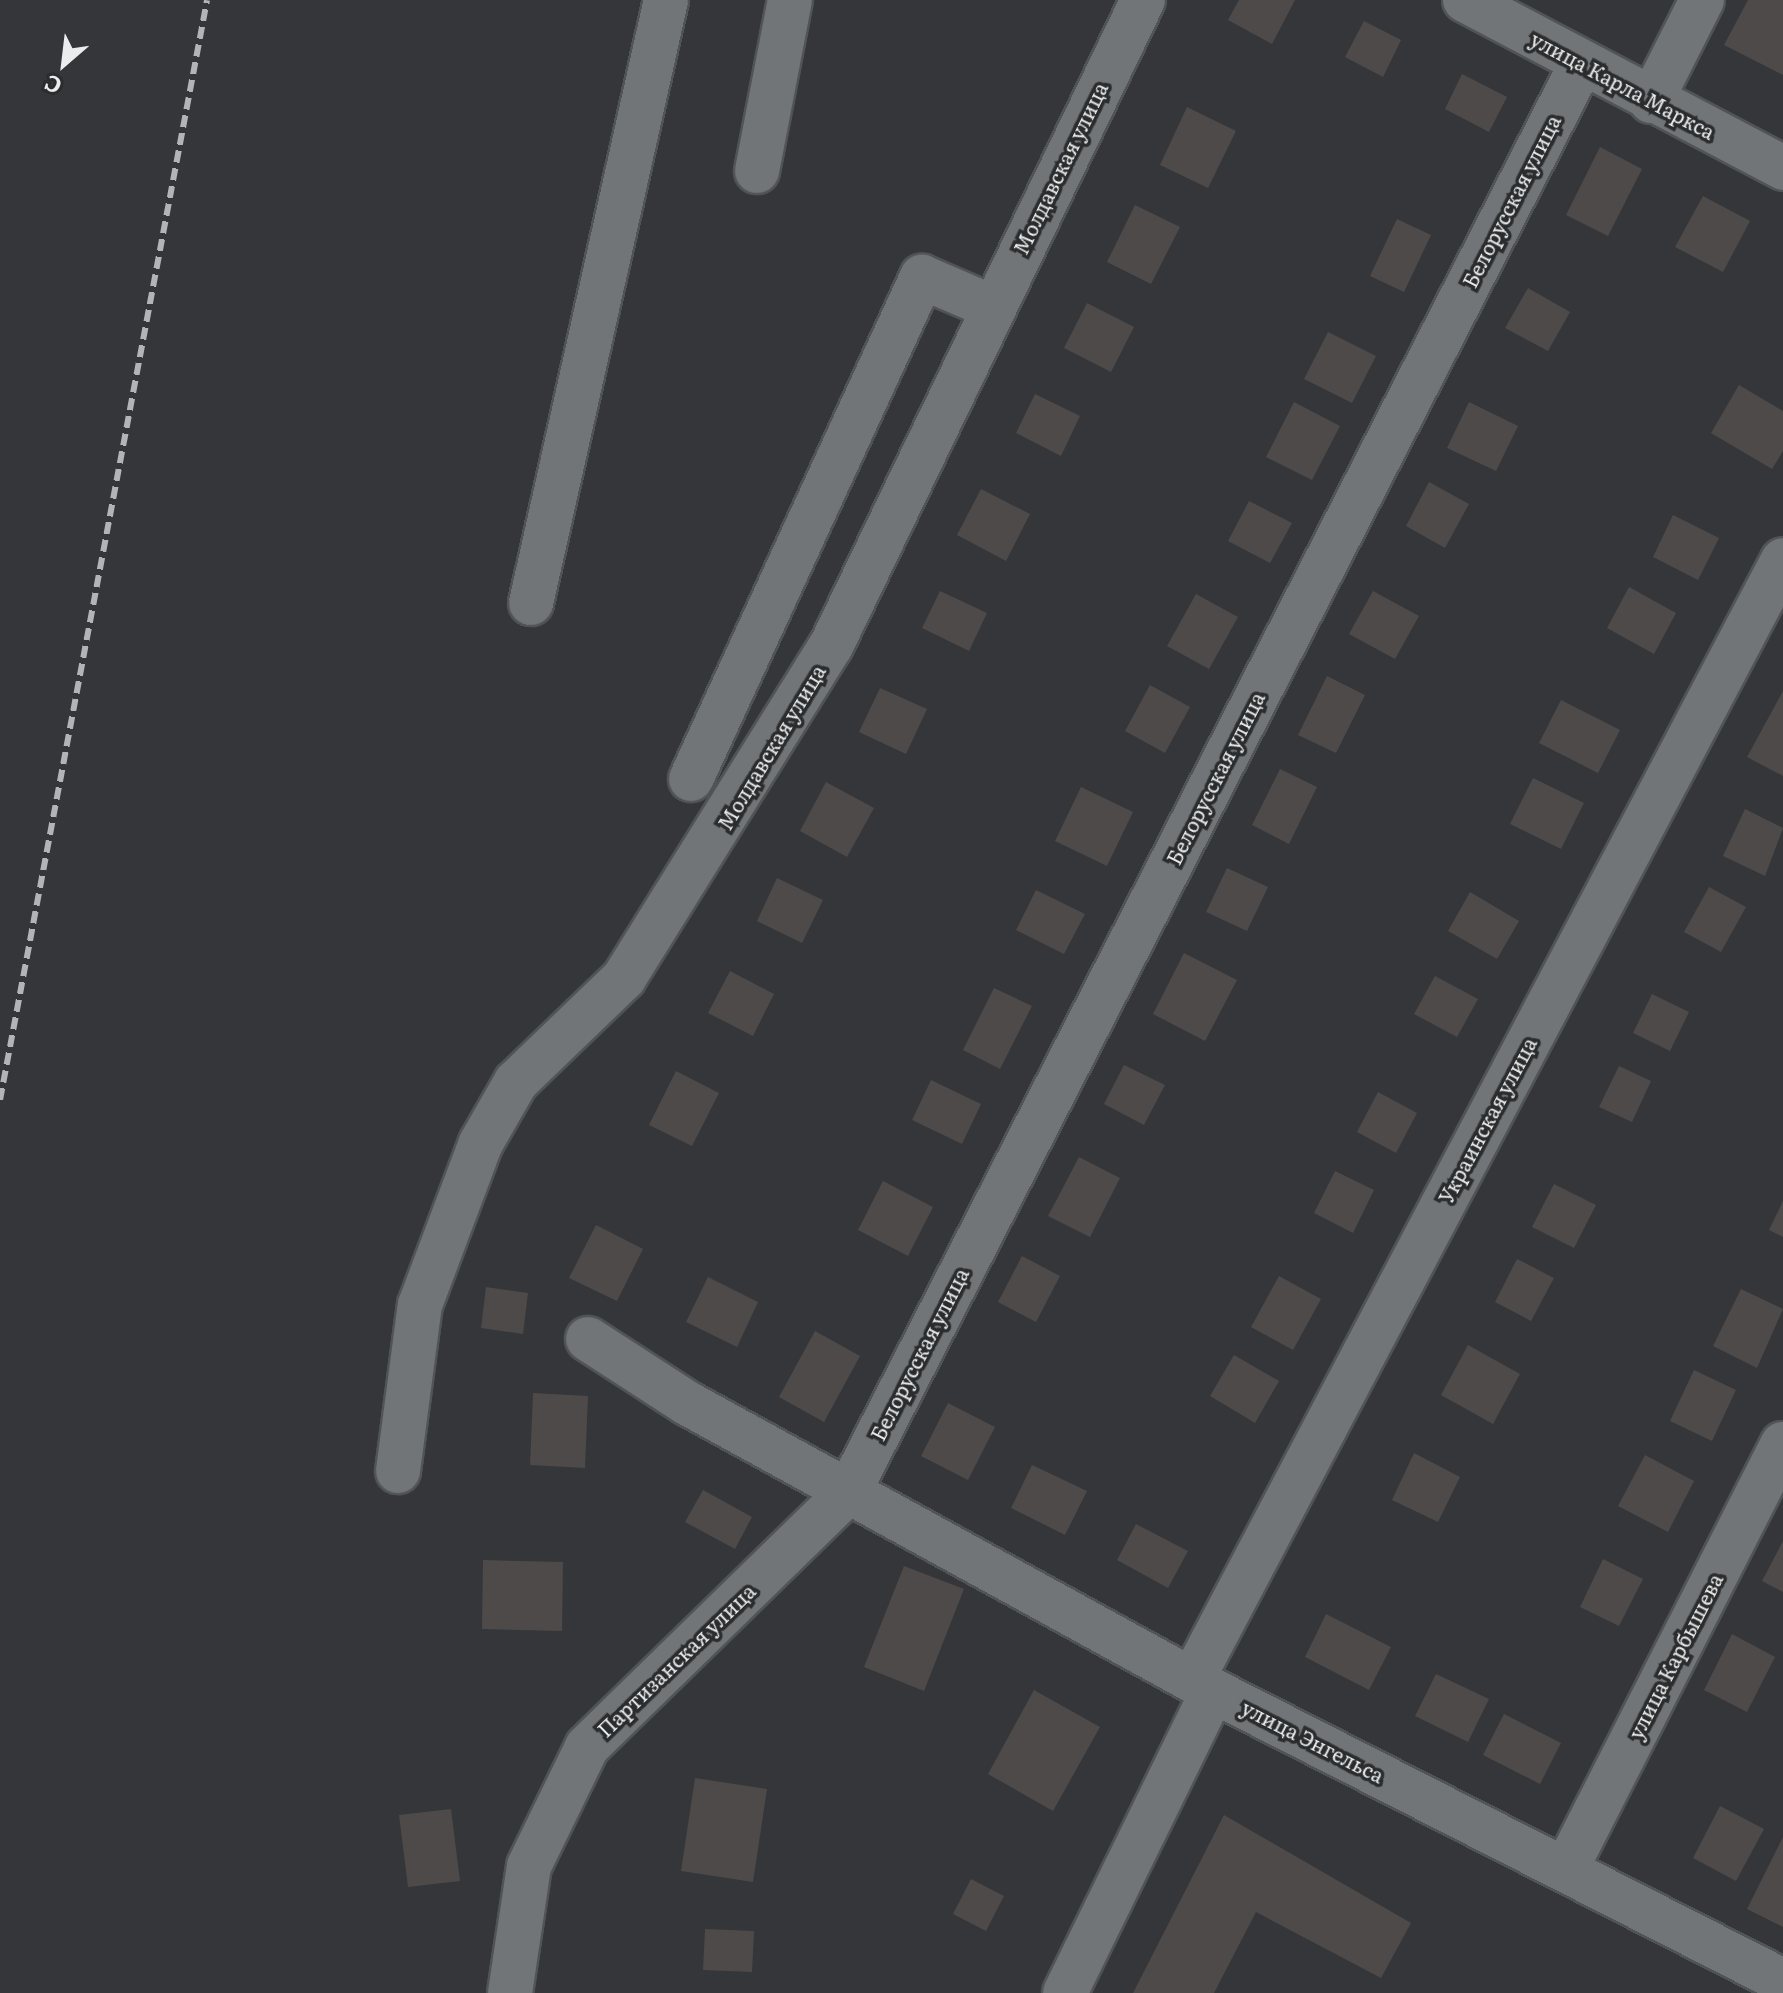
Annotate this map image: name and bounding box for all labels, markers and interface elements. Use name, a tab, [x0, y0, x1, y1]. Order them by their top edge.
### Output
north arrow	[24, 24, 104, 104]
street label: улица Карла Маркса	[1527, 26, 1719, 144]
text: С	[38, 67, 67, 104]
street label: Молдавская улица	[1008, 78, 1112, 258]
street label: Белорусская улица	[1457, 111, 1565, 291]
street label: Молдавская улица	[712, 660, 830, 834]
street label: Белорусская улица	[1161, 688, 1269, 868]
street label: Украинская улица	[1433, 1033, 1541, 1207]
street label: Белорусская улица	[865, 1264, 973, 1444]
street label: улица Карбышева	[1623, 1569, 1727, 1743]
street label: Партизанская улица	[592, 1579, 760, 1741]
street label: улица Энгельса	[1238, 1695, 1388, 1787]

